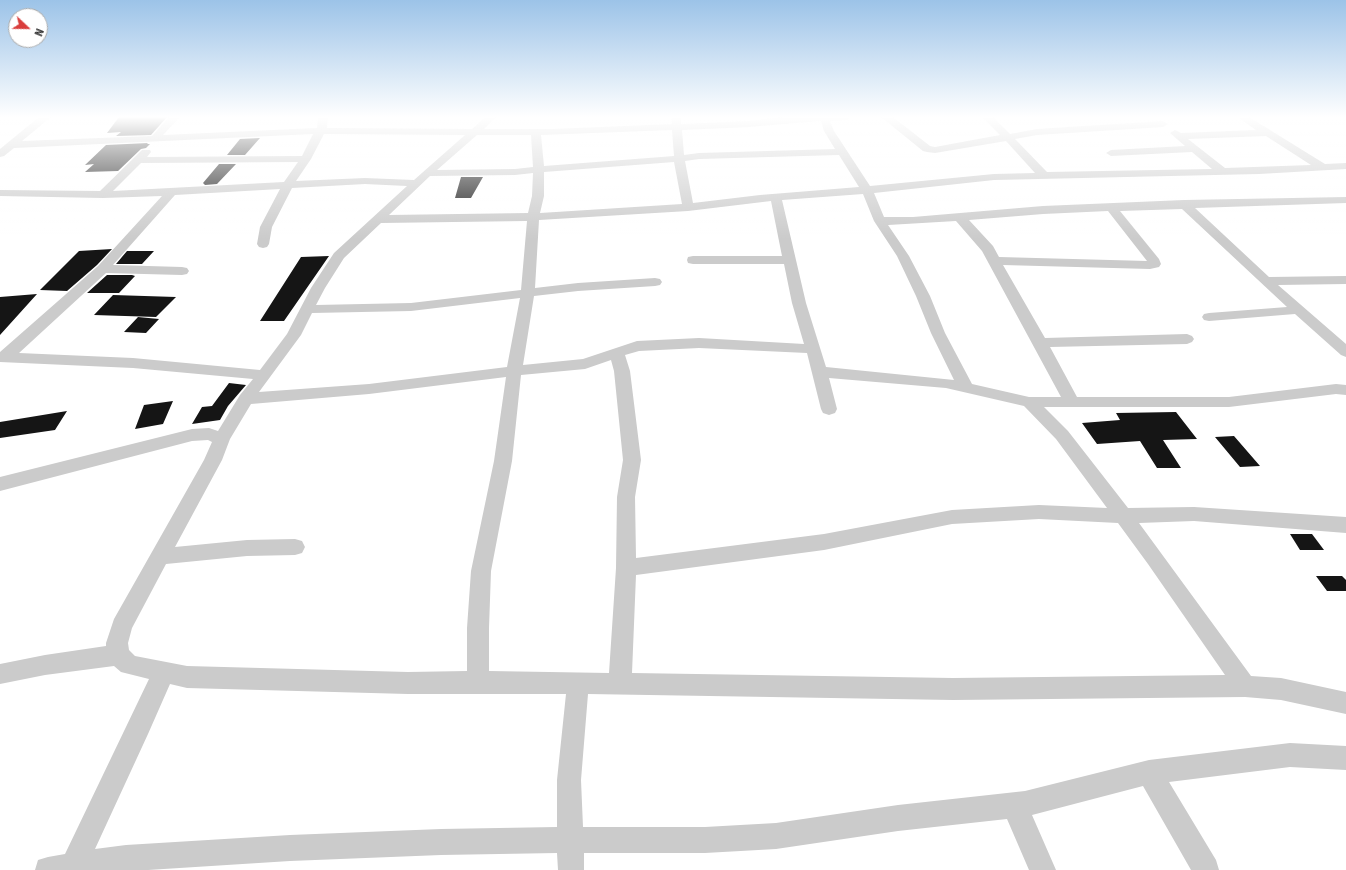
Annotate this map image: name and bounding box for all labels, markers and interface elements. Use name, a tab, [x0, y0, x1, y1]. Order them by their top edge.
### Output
north arrow	[8, 8, 48, 48]
text: N	[30, 26, 47, 39]

